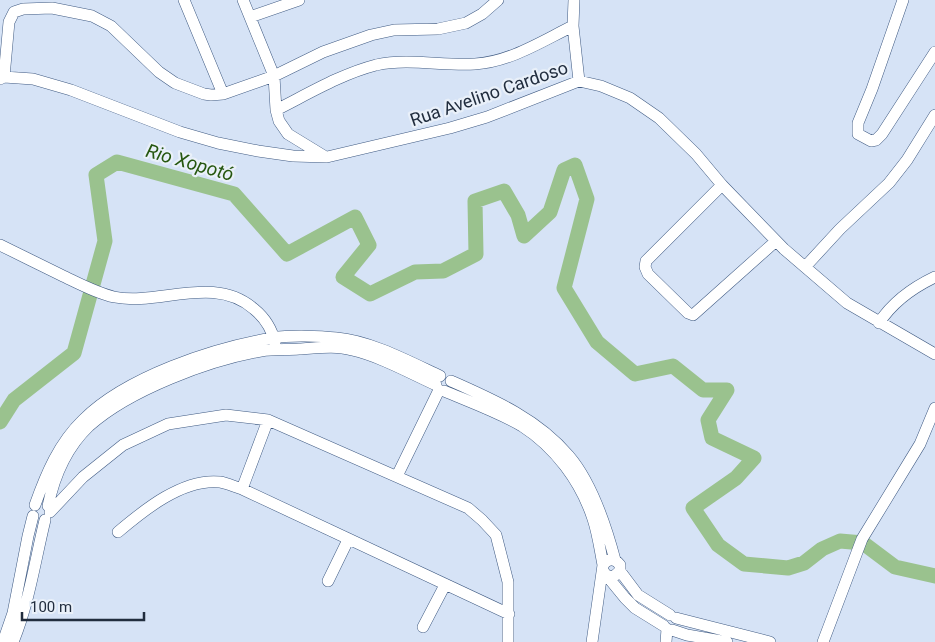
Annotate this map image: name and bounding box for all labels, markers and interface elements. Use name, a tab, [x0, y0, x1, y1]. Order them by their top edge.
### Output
street label: Rua Avelino Cardoso	[407, 57, 571, 130]
water label: Rio Xopotó	[143, 139, 236, 186]
scale bar	[22, 590, 145, 622]
text: 100 m	[30, 598, 72, 616]

